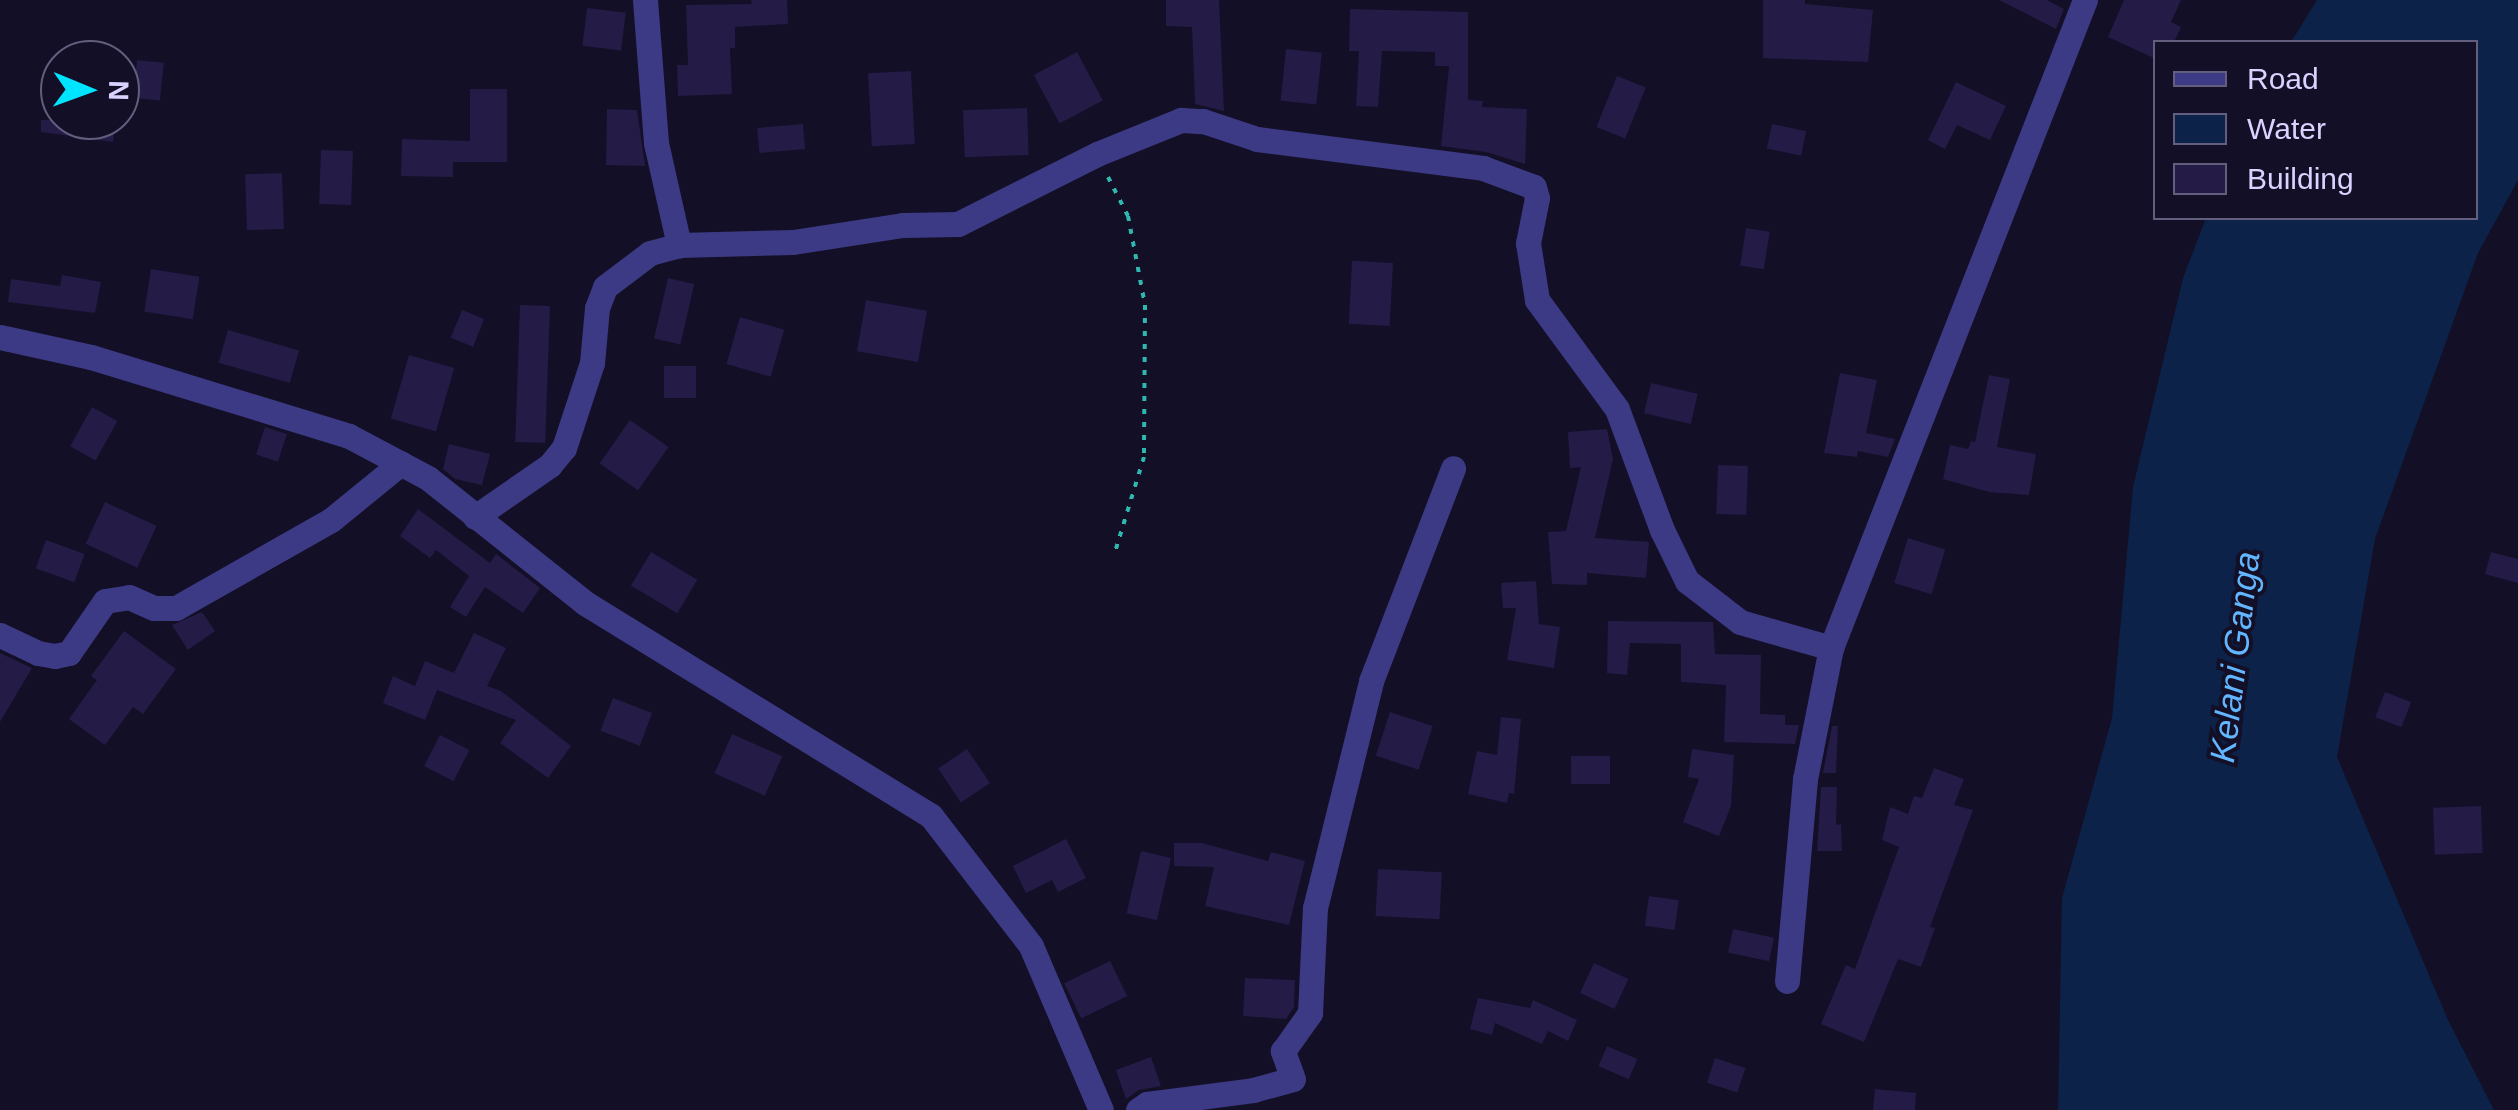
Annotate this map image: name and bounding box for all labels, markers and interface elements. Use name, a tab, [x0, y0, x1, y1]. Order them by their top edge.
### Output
north arrow	[40, 40, 140, 140]
legend	[2153, 40, 2478, 220]
text: Road	[2247, 62, 2319, 95]
text: N	[103, 80, 134, 101]
text: Water	[2247, 112, 2326, 145]
text: Building	[2247, 162, 2354, 195]
water label: Kelani Ganga	[2201, 549, 2269, 765]

